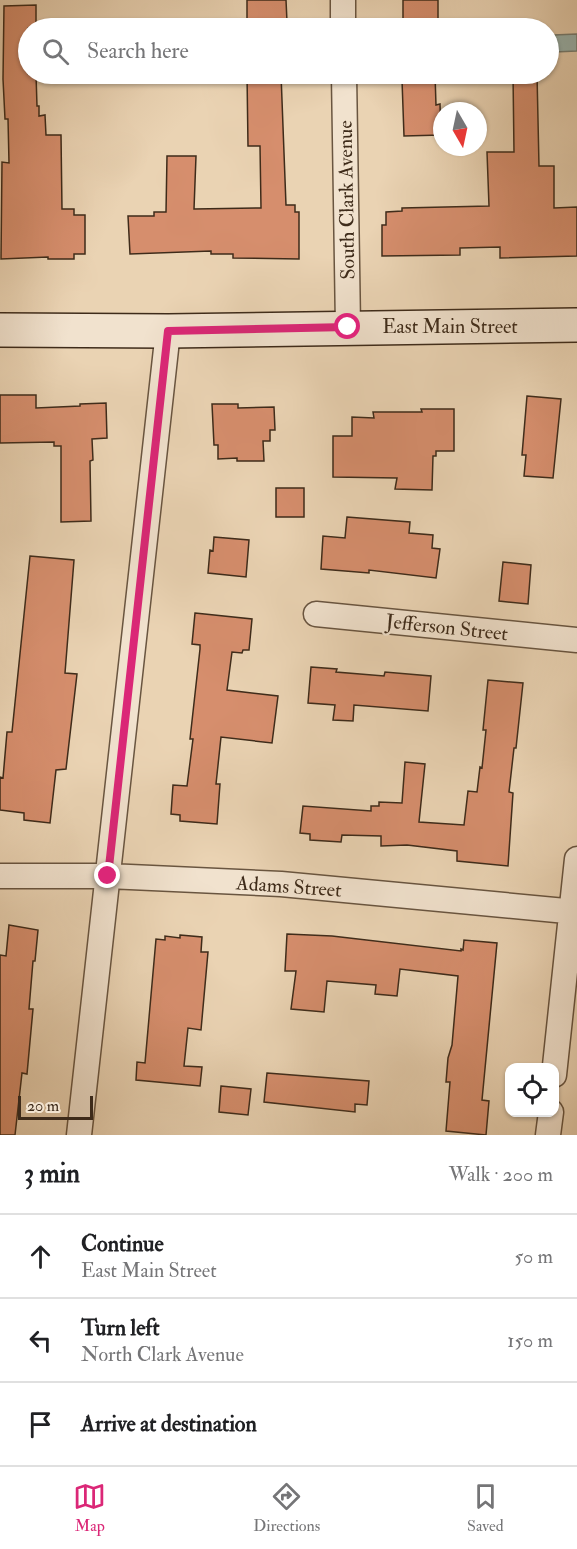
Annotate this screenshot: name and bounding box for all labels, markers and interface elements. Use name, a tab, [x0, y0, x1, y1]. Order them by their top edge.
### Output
search box	[18, 18, 559, 84]
icon: search	[39, 35, 72, 68]
text: Search here	[87, 37, 189, 65]
north arrow	[433, 102, 487, 156]
street label: South Clark Avenue	[333, 120, 360, 280]
route start	[334, 313, 360, 339]
street label: East Main Street	[382, 314, 518, 339]
street label: Jefferson Street	[384, 609, 510, 646]
route end	[94, 862, 120, 888]
street label: Adams Street	[234, 870, 343, 903]
map controls	[505, 1063, 559, 1117]
button: locate	[505, 1063, 559, 1117]
scale bar	[18, 1093, 93, 1120]
text: 20 m	[27, 1096, 59, 1116]
text: 3 min	[24, 1158, 80, 1190]
text: Walk · 200 m	[449, 1162, 553, 1187]
text: Continue	[81, 1230, 164, 1258]
icon: ahead	[24, 1240, 57, 1273]
text: 50 m	[514, 1244, 553, 1269]
text: East Main Street	[81, 1258, 217, 1283]
text: Turn left	[81, 1314, 160, 1342]
icon: left	[24, 1324, 57, 1357]
text: 150 m	[507, 1328, 553, 1353]
text: North Clark Avenue	[81, 1342, 244, 1367]
icon: arrive	[24, 1408, 57, 1441]
text: Arrive at destination	[81, 1410, 257, 1438]
tab: Map	[73, 1480, 106, 1536]
tab: Directions	[253, 1480, 320, 1536]
tab: Saved	[467, 1480, 504, 1536]

